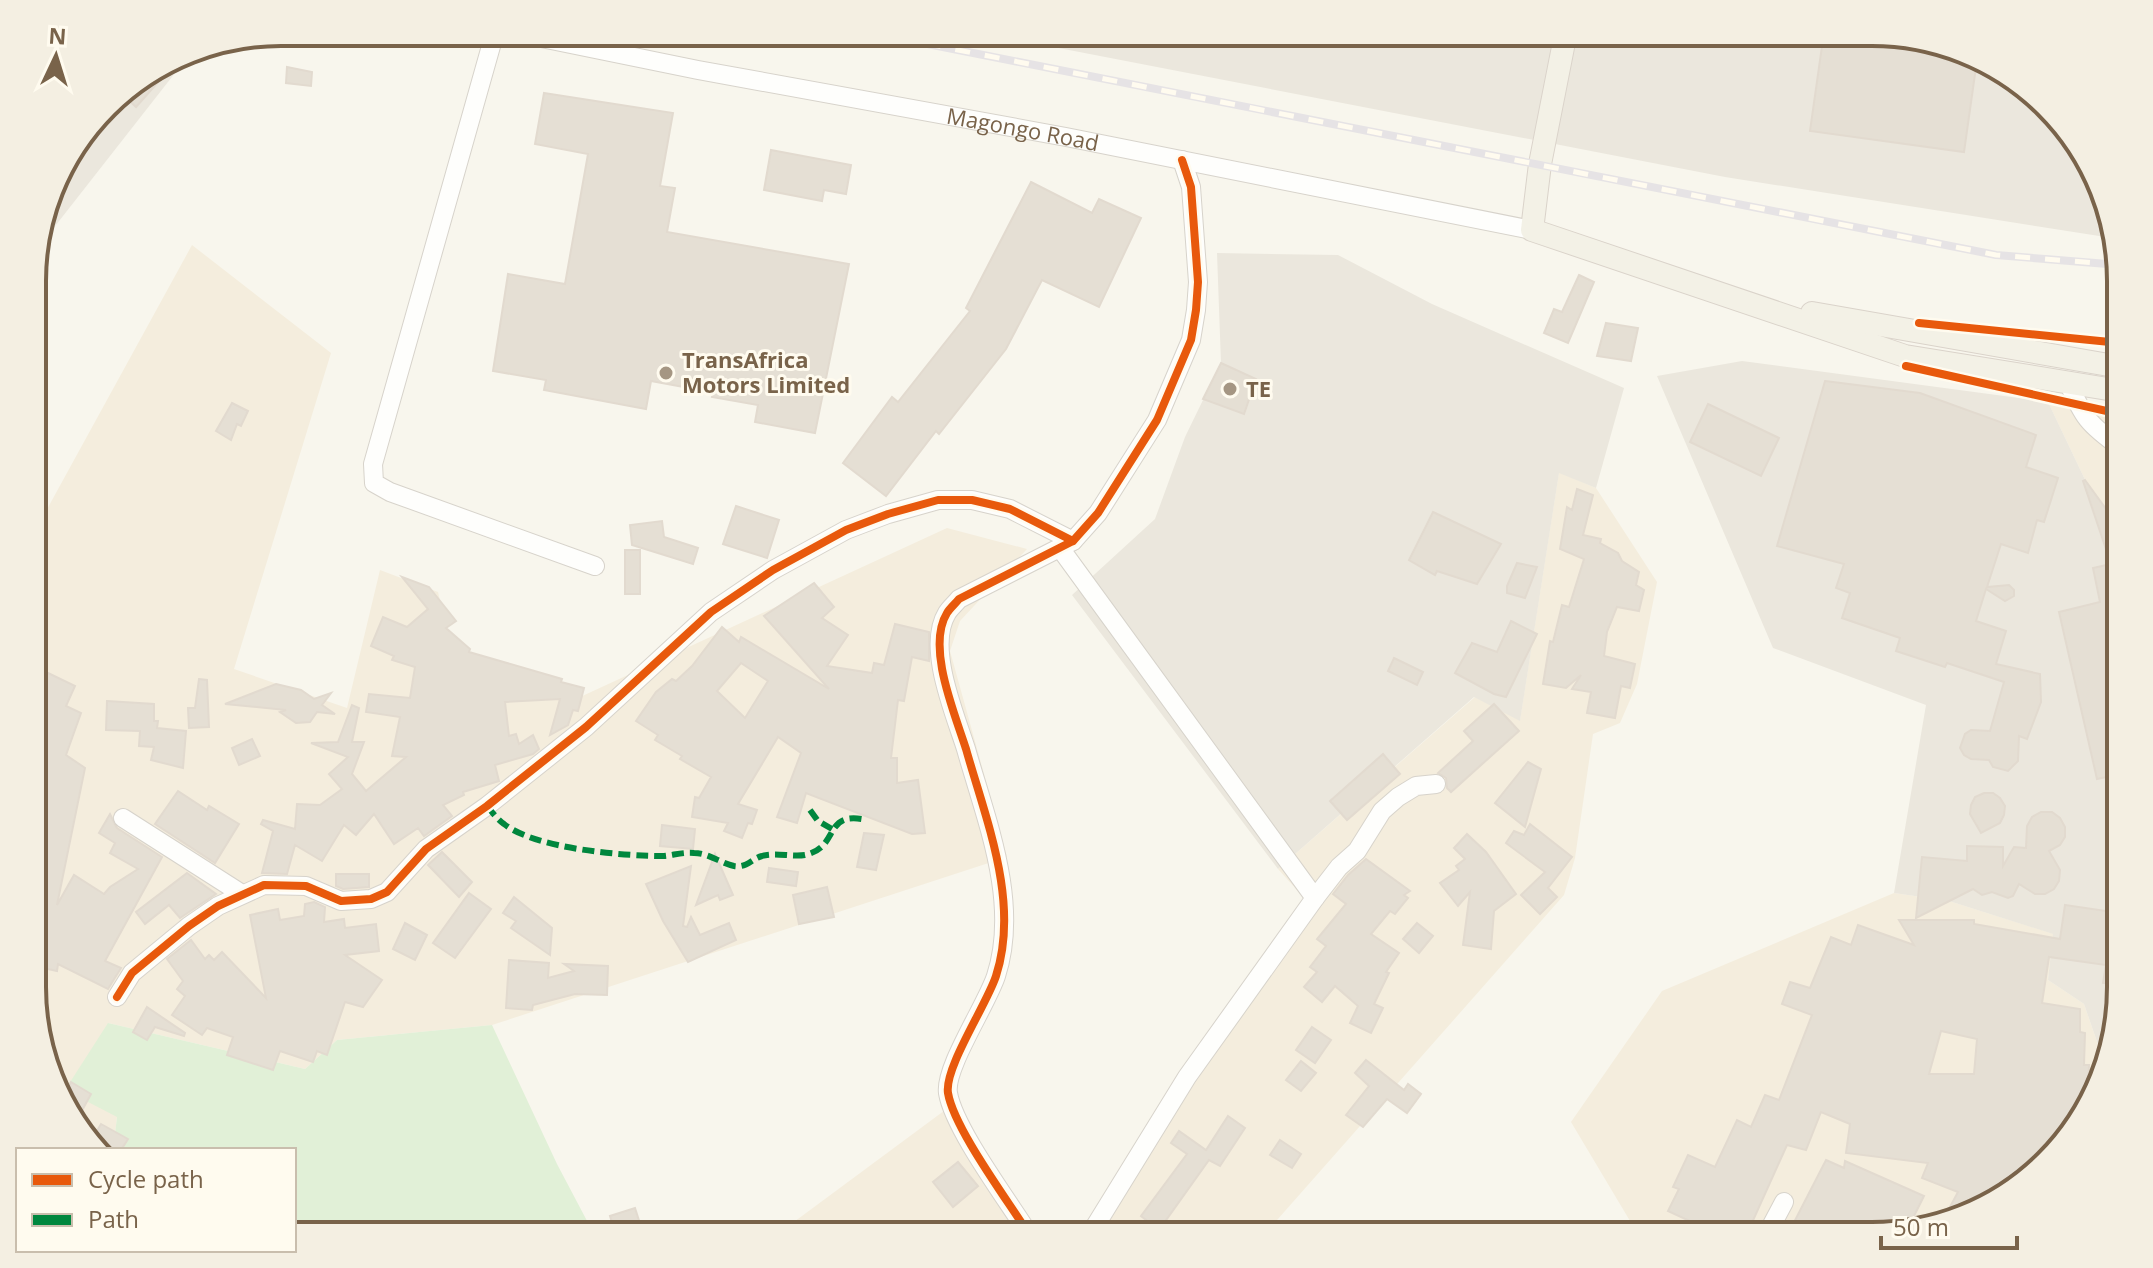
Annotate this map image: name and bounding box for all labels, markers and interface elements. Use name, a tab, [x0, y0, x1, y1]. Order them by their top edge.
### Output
north arrow	[16, 16, 96, 96]
text: N	[47, 19, 67, 51]
street label: Magongo Road	[944, 100, 1102, 157]
place label: TransAfrica Motors Limited	[682, 344, 850, 399]
marker: TransAfrica Motors Limited	[657, 364, 675, 382]
place label: TE	[1246, 373, 1271, 403]
marker: TE	[1221, 380, 1239, 398]
legend	[16, 1148, 296, 1252]
text: Cycle path	[88, 1162, 204, 1195]
scale bar	[1881, 1200, 2017, 1250]
text: Path	[88, 1202, 139, 1235]
text: 50 m	[1893, 1210, 1949, 1243]

